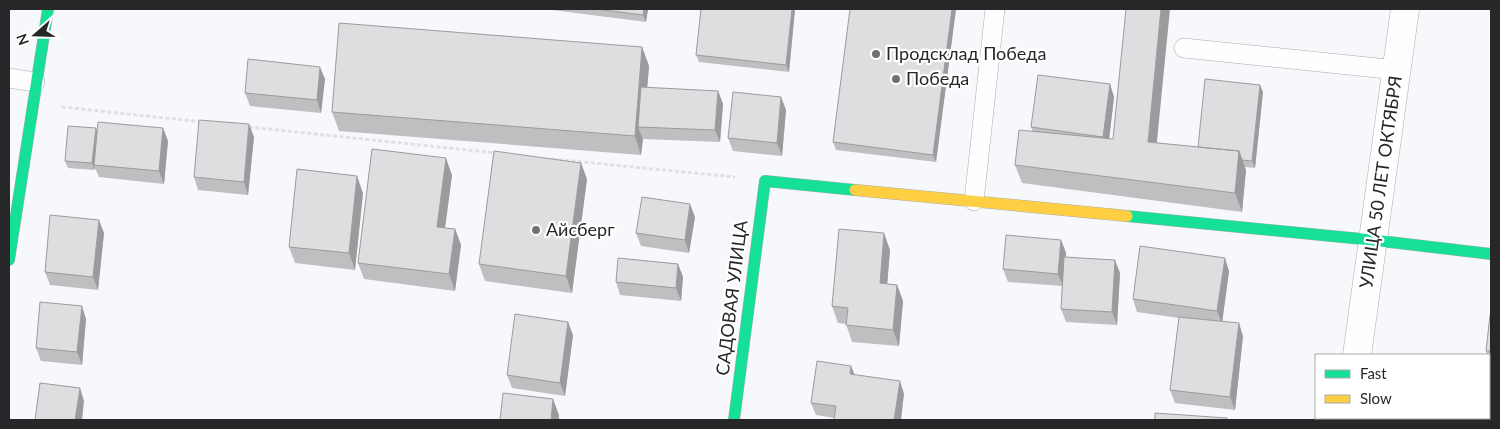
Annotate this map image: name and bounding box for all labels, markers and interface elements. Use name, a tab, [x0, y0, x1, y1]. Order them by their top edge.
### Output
north arrow	[10, 10, 60, 60]
text: N	[12, 32, 32, 48]
place label: Продсклад Победа	[886, 42, 1046, 64]
marker: Продсклад Победа	[870, 48, 882, 60]
place label: Победа	[906, 67, 969, 89]
marker: Победа	[890, 73, 902, 85]
street label: УЛИЦА 50 ЛЕТ ОКТЯБРЯ	[1354, 74, 1406, 289]
place label: Айсберг	[546, 218, 615, 240]
street label: САДОВАЯ УЛИЦА	[711, 218, 752, 377]
marker: Айсберг	[530, 224, 542, 236]
legend	[1315, 354, 1490, 419]
text: Fast	[1360, 364, 1387, 382]
text: Slow	[1360, 389, 1392, 407]

